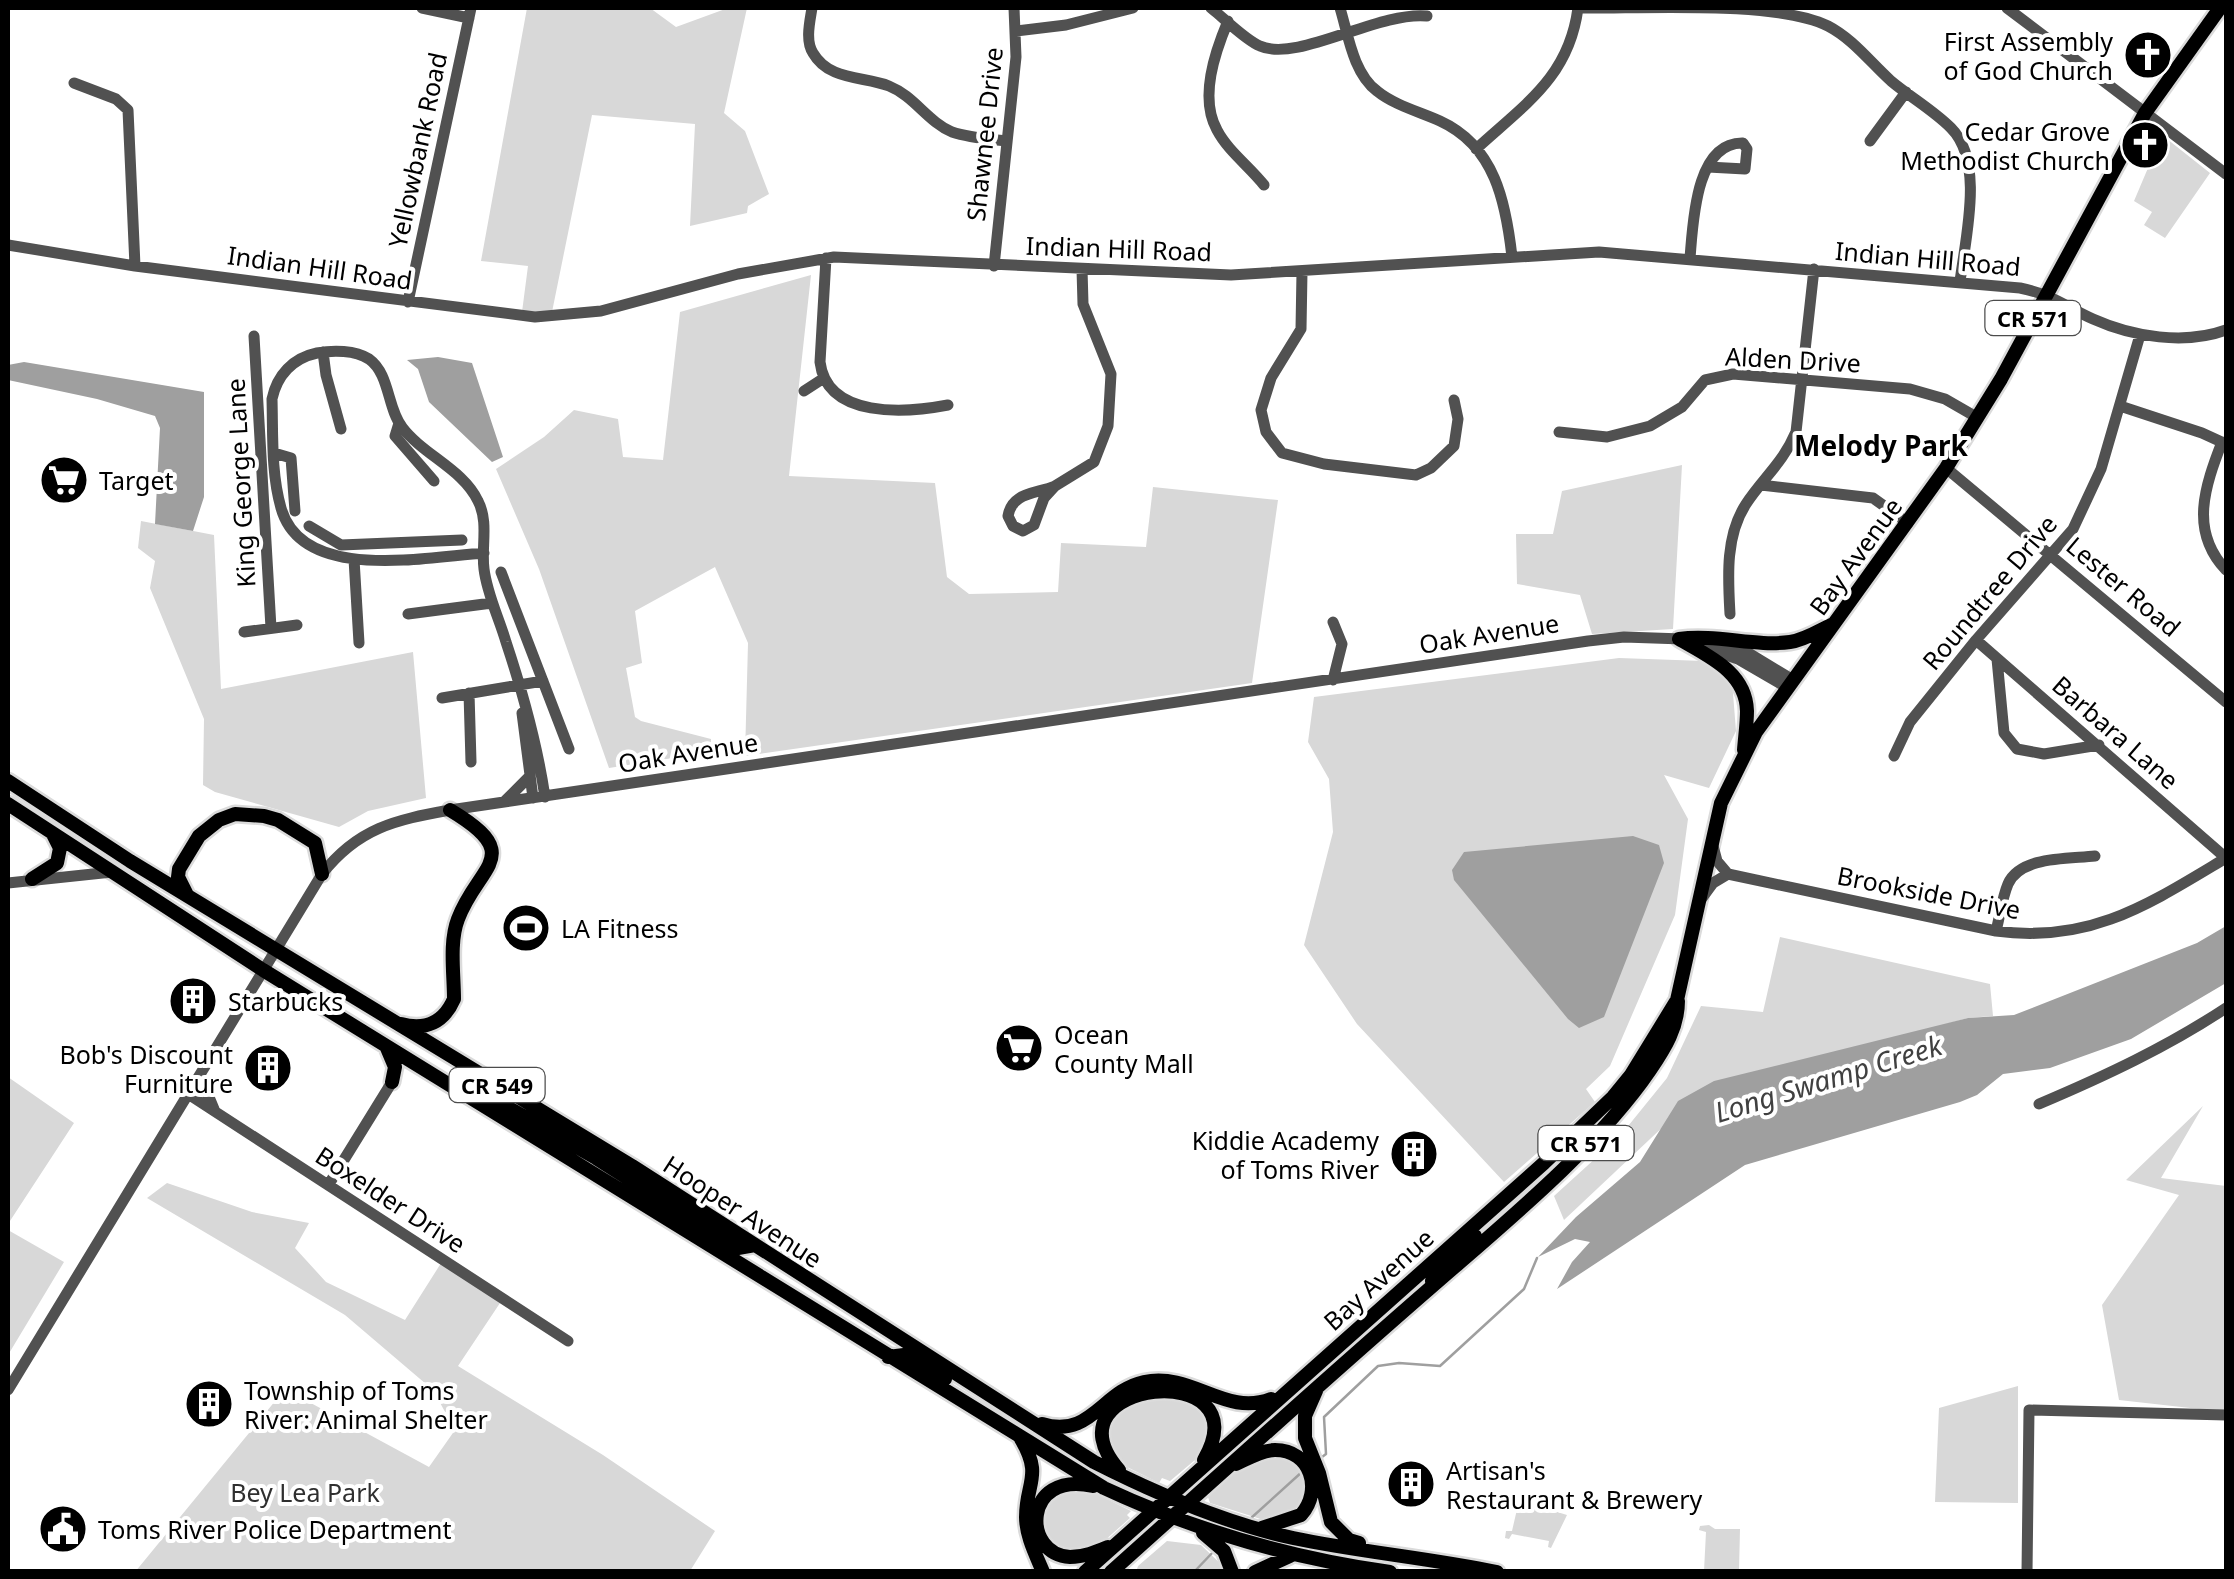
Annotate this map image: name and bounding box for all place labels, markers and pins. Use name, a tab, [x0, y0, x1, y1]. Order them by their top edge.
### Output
place label: First Assembly of God Church	[1944, 24, 2113, 87]
church icon: First Assembly of God Church	[2122, 29, 2174, 81]
place label: Cedar Grove Methodist Church	[1900, 114, 2110, 177]
church icon: Cedar Grove Methodist Church	[2119, 119, 2171, 171]
supermarket icon: Target	[38, 454, 90, 506]
place label: Target	[99, 463, 174, 497]
sports icon: LA Fitness	[500, 902, 552, 954]
place label: LA Fitness	[561, 911, 679, 945]
building icon: Starbucks	[167, 975, 219, 1027]
place label: Starbucks	[228, 984, 343, 1018]
place label: Ocean County Mall	[1054, 1017, 1194, 1080]
supermarket icon: Ocean County Mall	[993, 1022, 1045, 1074]
place label: Bob's Discount Furniture	[59, 1037, 233, 1100]
building icon: Bob's Discount Furniture	[242, 1042, 294, 1094]
place label: Kiddie Academy of Toms River	[1192, 1123, 1379, 1186]
building icon: Kiddie Academy of Toms River	[1388, 1128, 1440, 1180]
place label: Township of Toms River: Animal Shelter	[244, 1373, 488, 1436]
building icon: Township of Toms River: Animal Shelter	[183, 1378, 235, 1430]
place label: Artisan's Restaurant & Brewery	[1446, 1453, 1703, 1516]
building icon: Artisan's Restaurant & Brewery	[1385, 1458, 1437, 1510]
public building icon: Toms River Police Department	[37, 1503, 89, 1555]
place label: Toms River Police Department	[98, 1512, 452, 1546]

